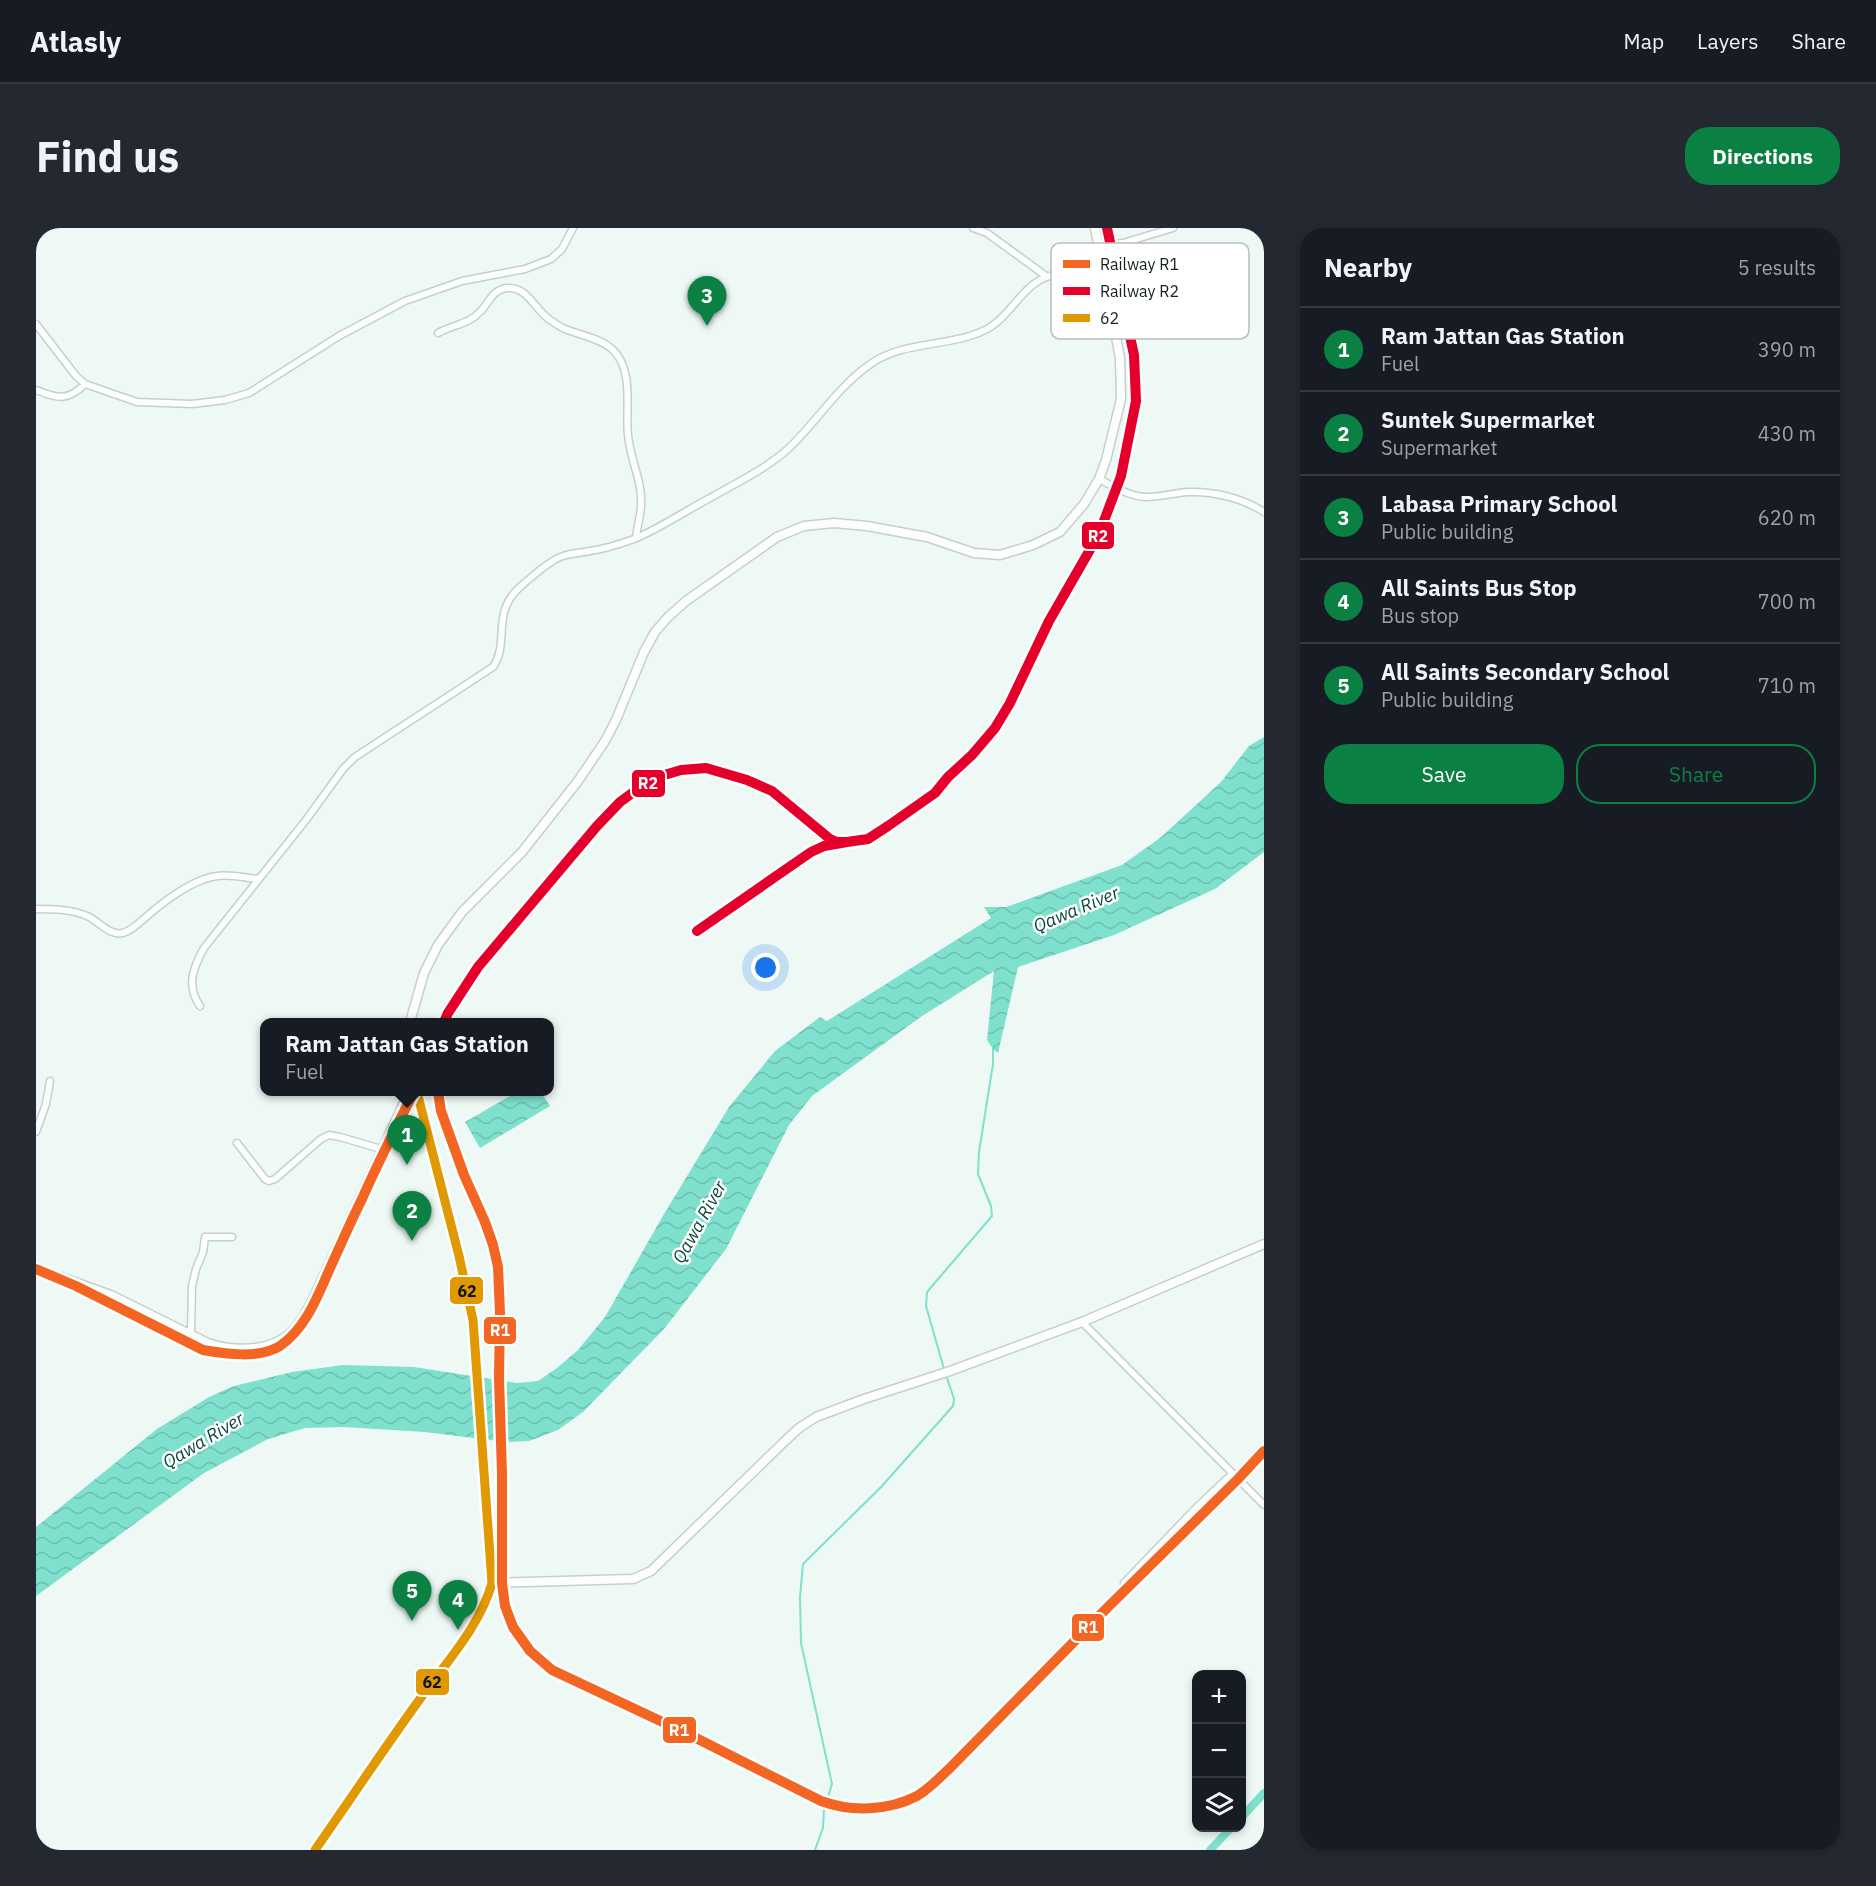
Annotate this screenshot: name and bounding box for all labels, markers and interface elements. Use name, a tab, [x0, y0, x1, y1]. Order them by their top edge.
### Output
text: Atlasly	[30, 23, 121, 60]
text: Map	[1624, 27, 1664, 55]
text: Layers	[1697, 27, 1759, 55]
text: Share	[1792, 27, 1846, 55]
button: Directions	[1685, 127, 1840, 185]
text: Find us	[36, 129, 179, 184]
legend	[1051, 243, 1249, 339]
text: Nearby	[1324, 250, 1412, 284]
text: Railway R1	[1100, 254, 1179, 274]
text: 5 results	[1738, 254, 1816, 281]
pin: 3	[688, 276, 726, 326]
text: Railway R2	[1100, 281, 1179, 301]
text: 62	[1100, 308, 1119, 328]
text: Ram Jattan Gas Station	[1381, 321, 1625, 350]
text: 1	[1338, 336, 1350, 363]
text: 390 m	[1758, 336, 1816, 363]
text: Fuel	[1381, 350, 1419, 377]
text: Suntek Supermarket	[1381, 405, 1595, 434]
text: 2	[1338, 420, 1350, 447]
text: 430 m	[1758, 420, 1816, 447]
text: Supermarket	[1381, 434, 1498, 461]
text: Labasa Primary School	[1381, 489, 1617, 518]
text: 3	[1338, 504, 1350, 531]
text: 620 m	[1758, 504, 1816, 531]
text: Public building	[1381, 518, 1513, 545]
line badge: R2	[1081, 521, 1115, 550]
text: R2	[1088, 526, 1108, 546]
text: All Saints Bus Stop	[1381, 573, 1577, 602]
text: 4	[1338, 588, 1350, 615]
text: 700 m	[1758, 588, 1816, 615]
text: Bus stop	[1381, 602, 1459, 629]
text: All Saints Secondary School	[1381, 657, 1669, 686]
text: 5	[1338, 672, 1350, 699]
text: 710 m	[1758, 672, 1816, 699]
text: Public building	[1381, 686, 1513, 713]
button: Save	[1324, 744, 1564, 804]
button: Share	[1576, 744, 1816, 804]
line badge: R2	[631, 769, 666, 798]
text: R2	[638, 773, 658, 793]
water label: Qawa River	[1030, 881, 1123, 937]
your location	[751, 953, 780, 982]
popup	[260, 1018, 554, 1096]
text: Ram Jattan Gas Station	[285, 1029, 529, 1058]
text: Fuel	[285, 1058, 324, 1085]
pin: 1	[388, 1116, 427, 1165]
water label: Qawa River	[667, 1176, 731, 1267]
pin: 2	[392, 1192, 431, 1241]
line badge: 62	[449, 1276, 484, 1305]
text: 62	[457, 1281, 477, 1301]
line badge: R1	[483, 1316, 517, 1345]
text: R1	[490, 1320, 511, 1340]
water label: Qawa River	[158, 1407, 248, 1473]
pin: 5	[392, 1572, 431, 1621]
pin: 4	[438, 1580, 478, 1630]
line badge: R1	[1071, 1613, 1105, 1642]
text: R1	[1078, 1617, 1099, 1637]
line badge: 62	[415, 1668, 450, 1696]
map controls	[1192, 1670, 1246, 1832]
button: +	[1192, 1670, 1246, 1724]
text: 62	[422, 1672, 442, 1692]
line badge: R1	[662, 1716, 697, 1744]
text: R1	[669, 1720, 690, 1740]
button: −	[1192, 1724, 1246, 1778]
button: layers	[1192, 1778, 1246, 1832]

